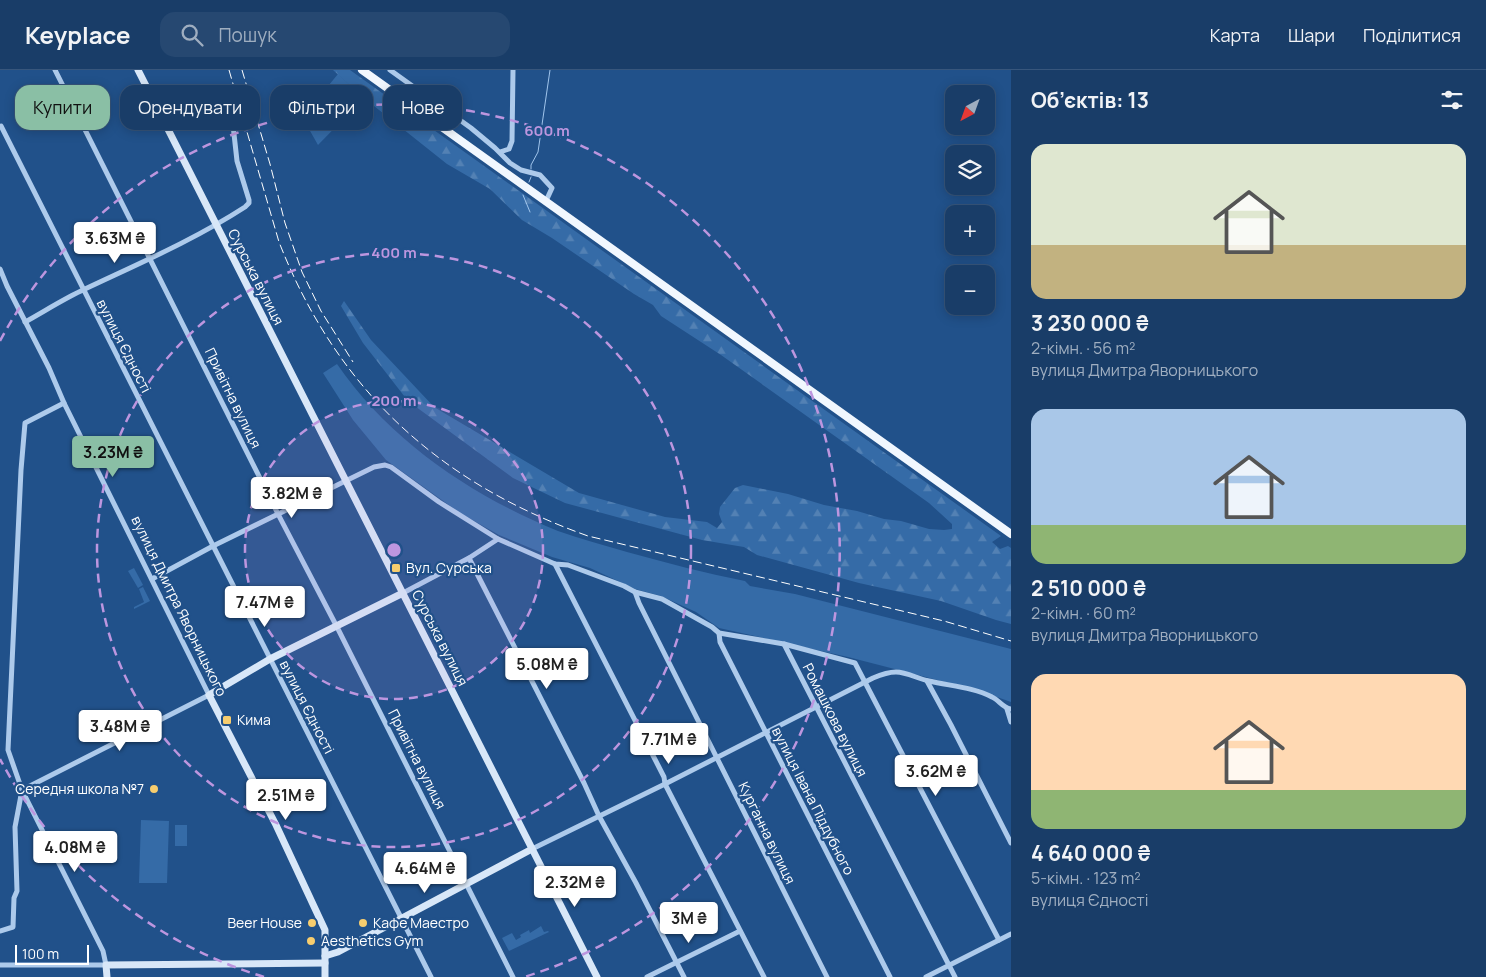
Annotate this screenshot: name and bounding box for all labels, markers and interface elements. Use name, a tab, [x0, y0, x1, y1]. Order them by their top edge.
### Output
search box	[160, 12, 510, 57]
text: Keyplace	[25, 18, 130, 51]
icon: search	[178, 21, 206, 49]
text: Пошук	[218, 22, 277, 48]
text: Карта	[1210, 23, 1260, 47]
text: Шари	[1288, 23, 1335, 47]
text: Поділитися	[1363, 23, 1461, 47]
chip: Купити	[15, 85, 110, 130]
chip: Орендувати	[120, 85, 260, 130]
chip: Фільтри	[270, 85, 373, 130]
chip: Нове	[383, 85, 462, 130]
north arrow	[945, 85, 995, 135]
map controls	[945, 85, 995, 315]
text: Об’єктів: 13	[1031, 86, 1149, 114]
icon: filters	[1438, 86, 1466, 114]
text: 600 m	[524, 120, 570, 141]
button: layers	[945, 145, 995, 195]
icon: home	[1204, 177, 1294, 267]
button: +	[945, 205, 995, 255]
pin: 3.63M ₴	[69, 222, 161, 264]
street label: Сурська вулиця	[224, 225, 289, 328]
text: 3.63M ₴	[85, 227, 145, 249]
text: 400 m	[371, 242, 417, 263]
button: −	[945, 265, 995, 315]
street label: вулиця Єдності	[93, 296, 156, 396]
text: 3 230 000 ₴	[1031, 309, 1149, 337]
text: 2-кімн. · 56 m²	[1031, 337, 1135, 359]
street label: Привітна вулиця	[201, 344, 266, 451]
text: вулиця Дмитра Яворницького	[1031, 359, 1258, 381]
text: 200 m	[371, 390, 417, 411]
pin: 3.23M ₴	[67, 436, 159, 478]
text: 3.23M ₴	[83, 441, 143, 463]
icon: home	[1204, 442, 1294, 532]
pin: 3.82M ₴	[246, 476, 338, 519]
text: 3.82M ₴	[262, 482, 322, 504]
street label: вулиця Дмитра Яворницького	[127, 512, 232, 699]
centre of rings	[385, 541, 403, 559]
place label: Вул. Сурська	[406, 558, 492, 577]
marker: Вул. Сурська	[390, 562, 402, 574]
text: 2 510 000 ₴	[1031, 574, 1146, 602]
pin: 7.47M ₴	[219, 586, 311, 628]
street label: Сурська вулиця	[408, 586, 473, 689]
text: 7.47M ₴	[236, 591, 294, 613]
text: 2-кімн. · 60 m²	[1031, 602, 1136, 624]
text: вулиця Дмитра Яворницького	[1031, 624, 1258, 646]
pin: 5.08M ₴	[501, 648, 593, 690]
text: 5.08M ₴	[516, 653, 578, 675]
street label: вулиця Єдності	[276, 657, 339, 757]
street label: Ромашкова вулиця	[799, 660, 872, 780]
street label: Привітна вулиця	[384, 706, 451, 812]
icon: home	[1204, 707, 1294, 797]
pin: 3.48M ₴	[74, 710, 166, 752]
place label: Кима	[237, 710, 271, 729]
marker: Кима	[221, 714, 233, 726]
text: 3.48M ₴	[90, 715, 150, 737]
pin: 7.71M ₴	[623, 722, 715, 765]
street label: вулиця Івана Піддубного	[768, 724, 859, 878]
text: 7.71M ₴	[641, 728, 697, 750]
pin: 3.62M ₴	[890, 754, 982, 797]
text: 3.62M ₴	[906, 760, 966, 782]
pin: 2.51M ₴	[240, 778, 332, 821]
place label: Середня школа №7	[15, 779, 144, 798]
street label: Курганна вулиця	[734, 779, 800, 887]
marker: Середня школа №7	[148, 783, 160, 795]
text: 2.51M ₴	[257, 784, 315, 806]
pin: 4.08M ₴	[29, 830, 121, 873]
text: 4.08M ₴	[44, 836, 106, 858]
text: 4 640 000 ₴	[1031, 839, 1151, 867]
pin: 4.64M ₴	[379, 852, 471, 894]
text: 4.64M ₴	[395, 857, 455, 879]
pin: 2.32M ₴	[529, 866, 621, 908]
text: 5-кімн. · 123 m²	[1031, 867, 1141, 889]
text: 2.32M ₴	[545, 871, 605, 893]
text: вулиця Єдності	[1031, 889, 1148, 911]
pin: 3M ₴	[659, 902, 719, 944]
text: 3M ₴	[671, 907, 707, 929]
place label: Beer House	[227, 913, 302, 932]
place label: Кафе Маестро	[373, 913, 469, 932]
marker: Beer House	[306, 917, 318, 929]
marker: Кафе Маестро	[357, 917, 369, 929]
place label: Aesthetics Gym	[321, 931, 424, 950]
marker: Aesthetics Gym	[305, 935, 317, 947]
scale bar	[15, 942, 89, 965]
text: 100 m	[22, 944, 59, 963]

